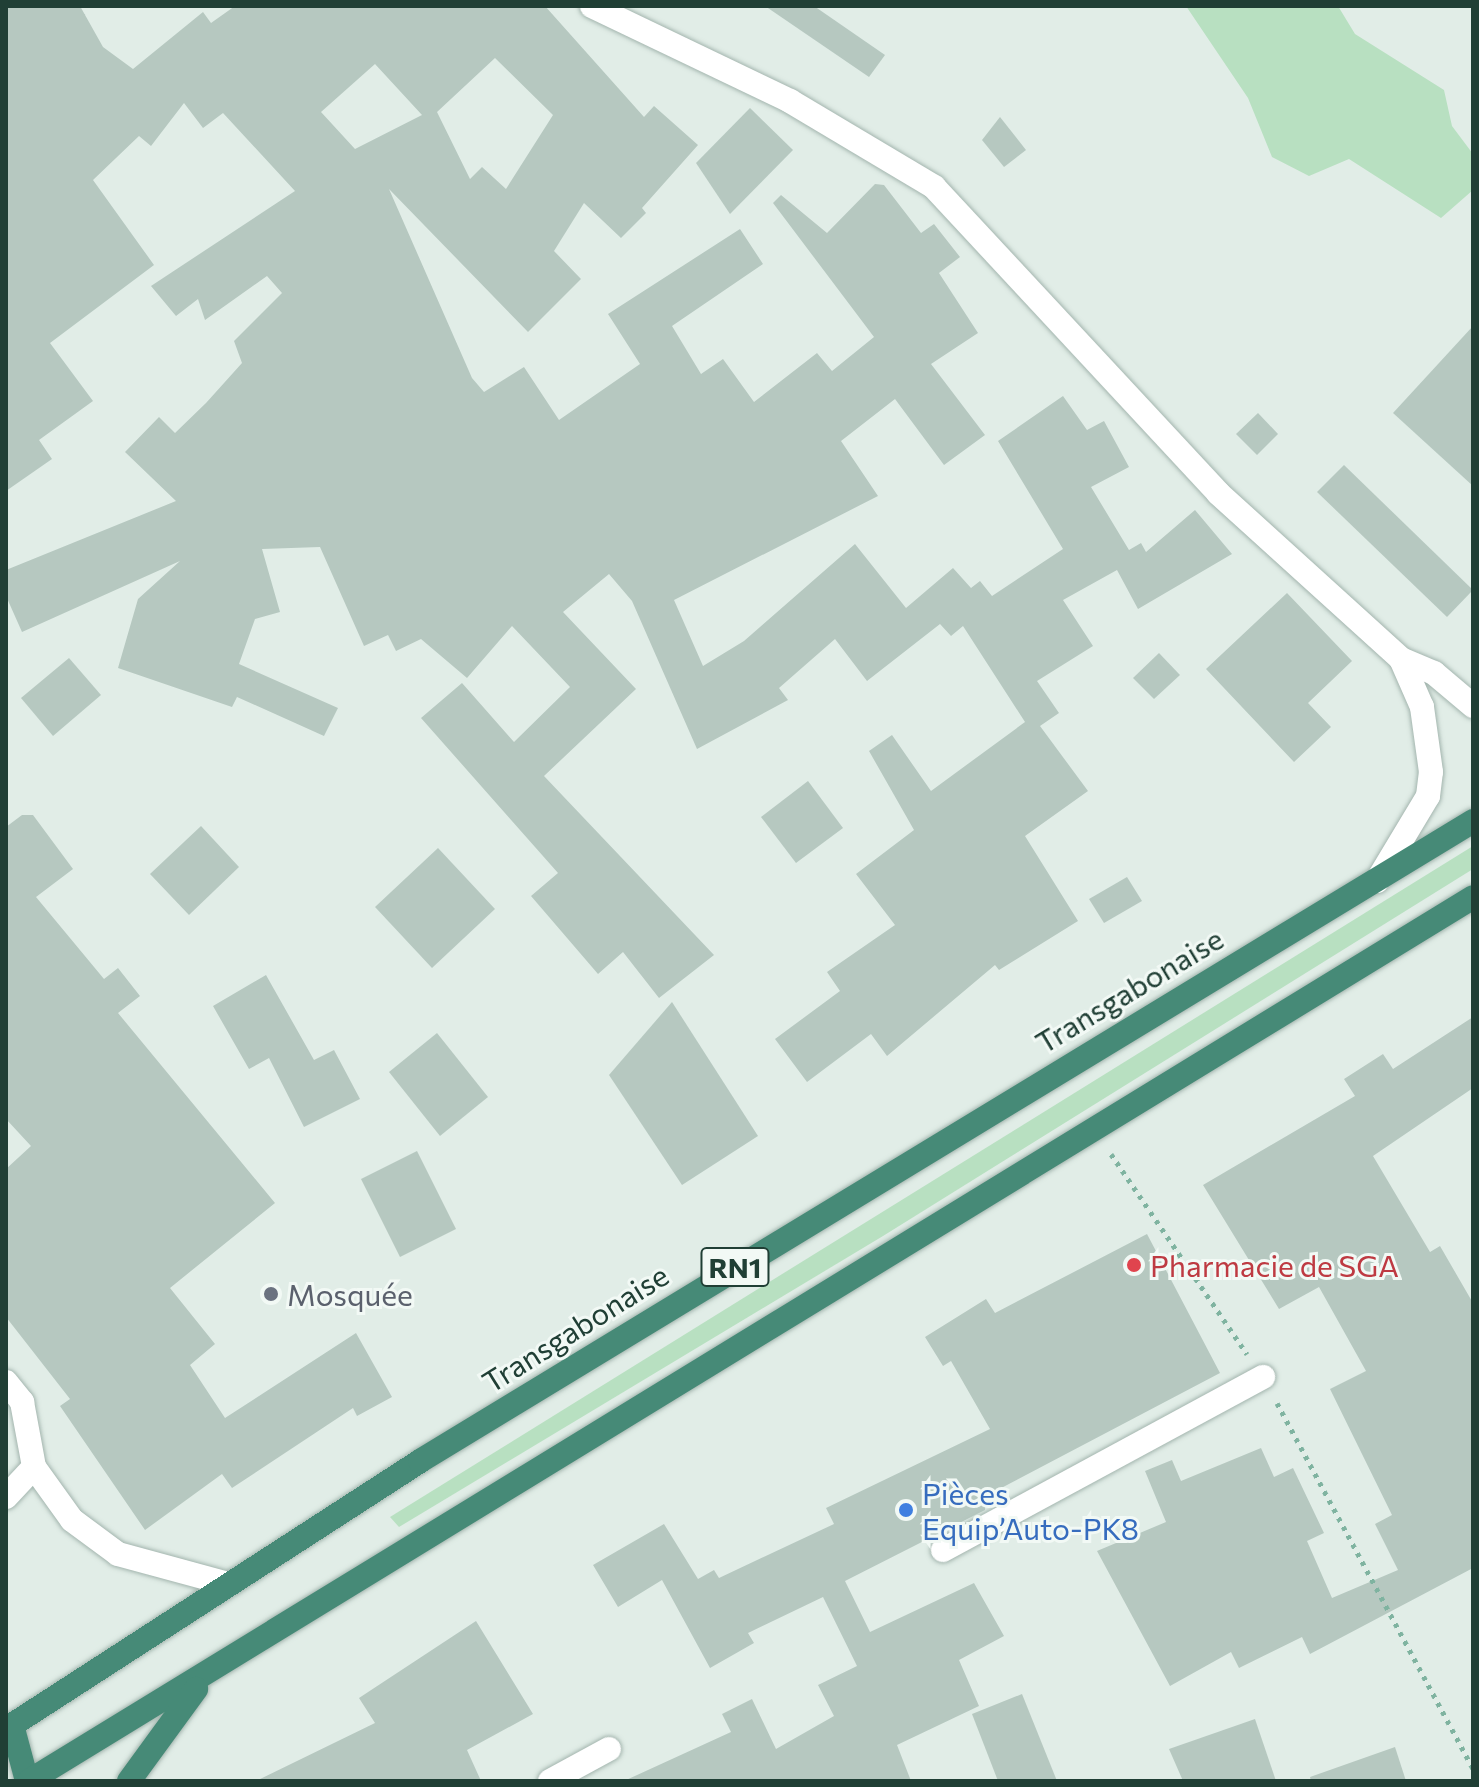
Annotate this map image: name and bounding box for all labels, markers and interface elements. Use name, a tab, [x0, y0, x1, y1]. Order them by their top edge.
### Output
street label: Transgabonaise	[1029, 920, 1229, 1060]
road number: RN1	[699, 1243, 771, 1291]
place label: Pharmacie de SGA	[1150, 1247, 1399, 1283]
street label: Transgabonaise	[475, 1256, 675, 1400]
marker: Pharmacie de SGA	[1125, 1256, 1143, 1274]
place label: Mosquée	[287, 1276, 413, 1312]
marker: Mosquée	[262, 1285, 280, 1303]
place label: Pièces Equip’Auto-PK8	[922, 1475, 1139, 1546]
marker: Pièces Equip’Auto-PK8	[897, 1501, 915, 1519]

